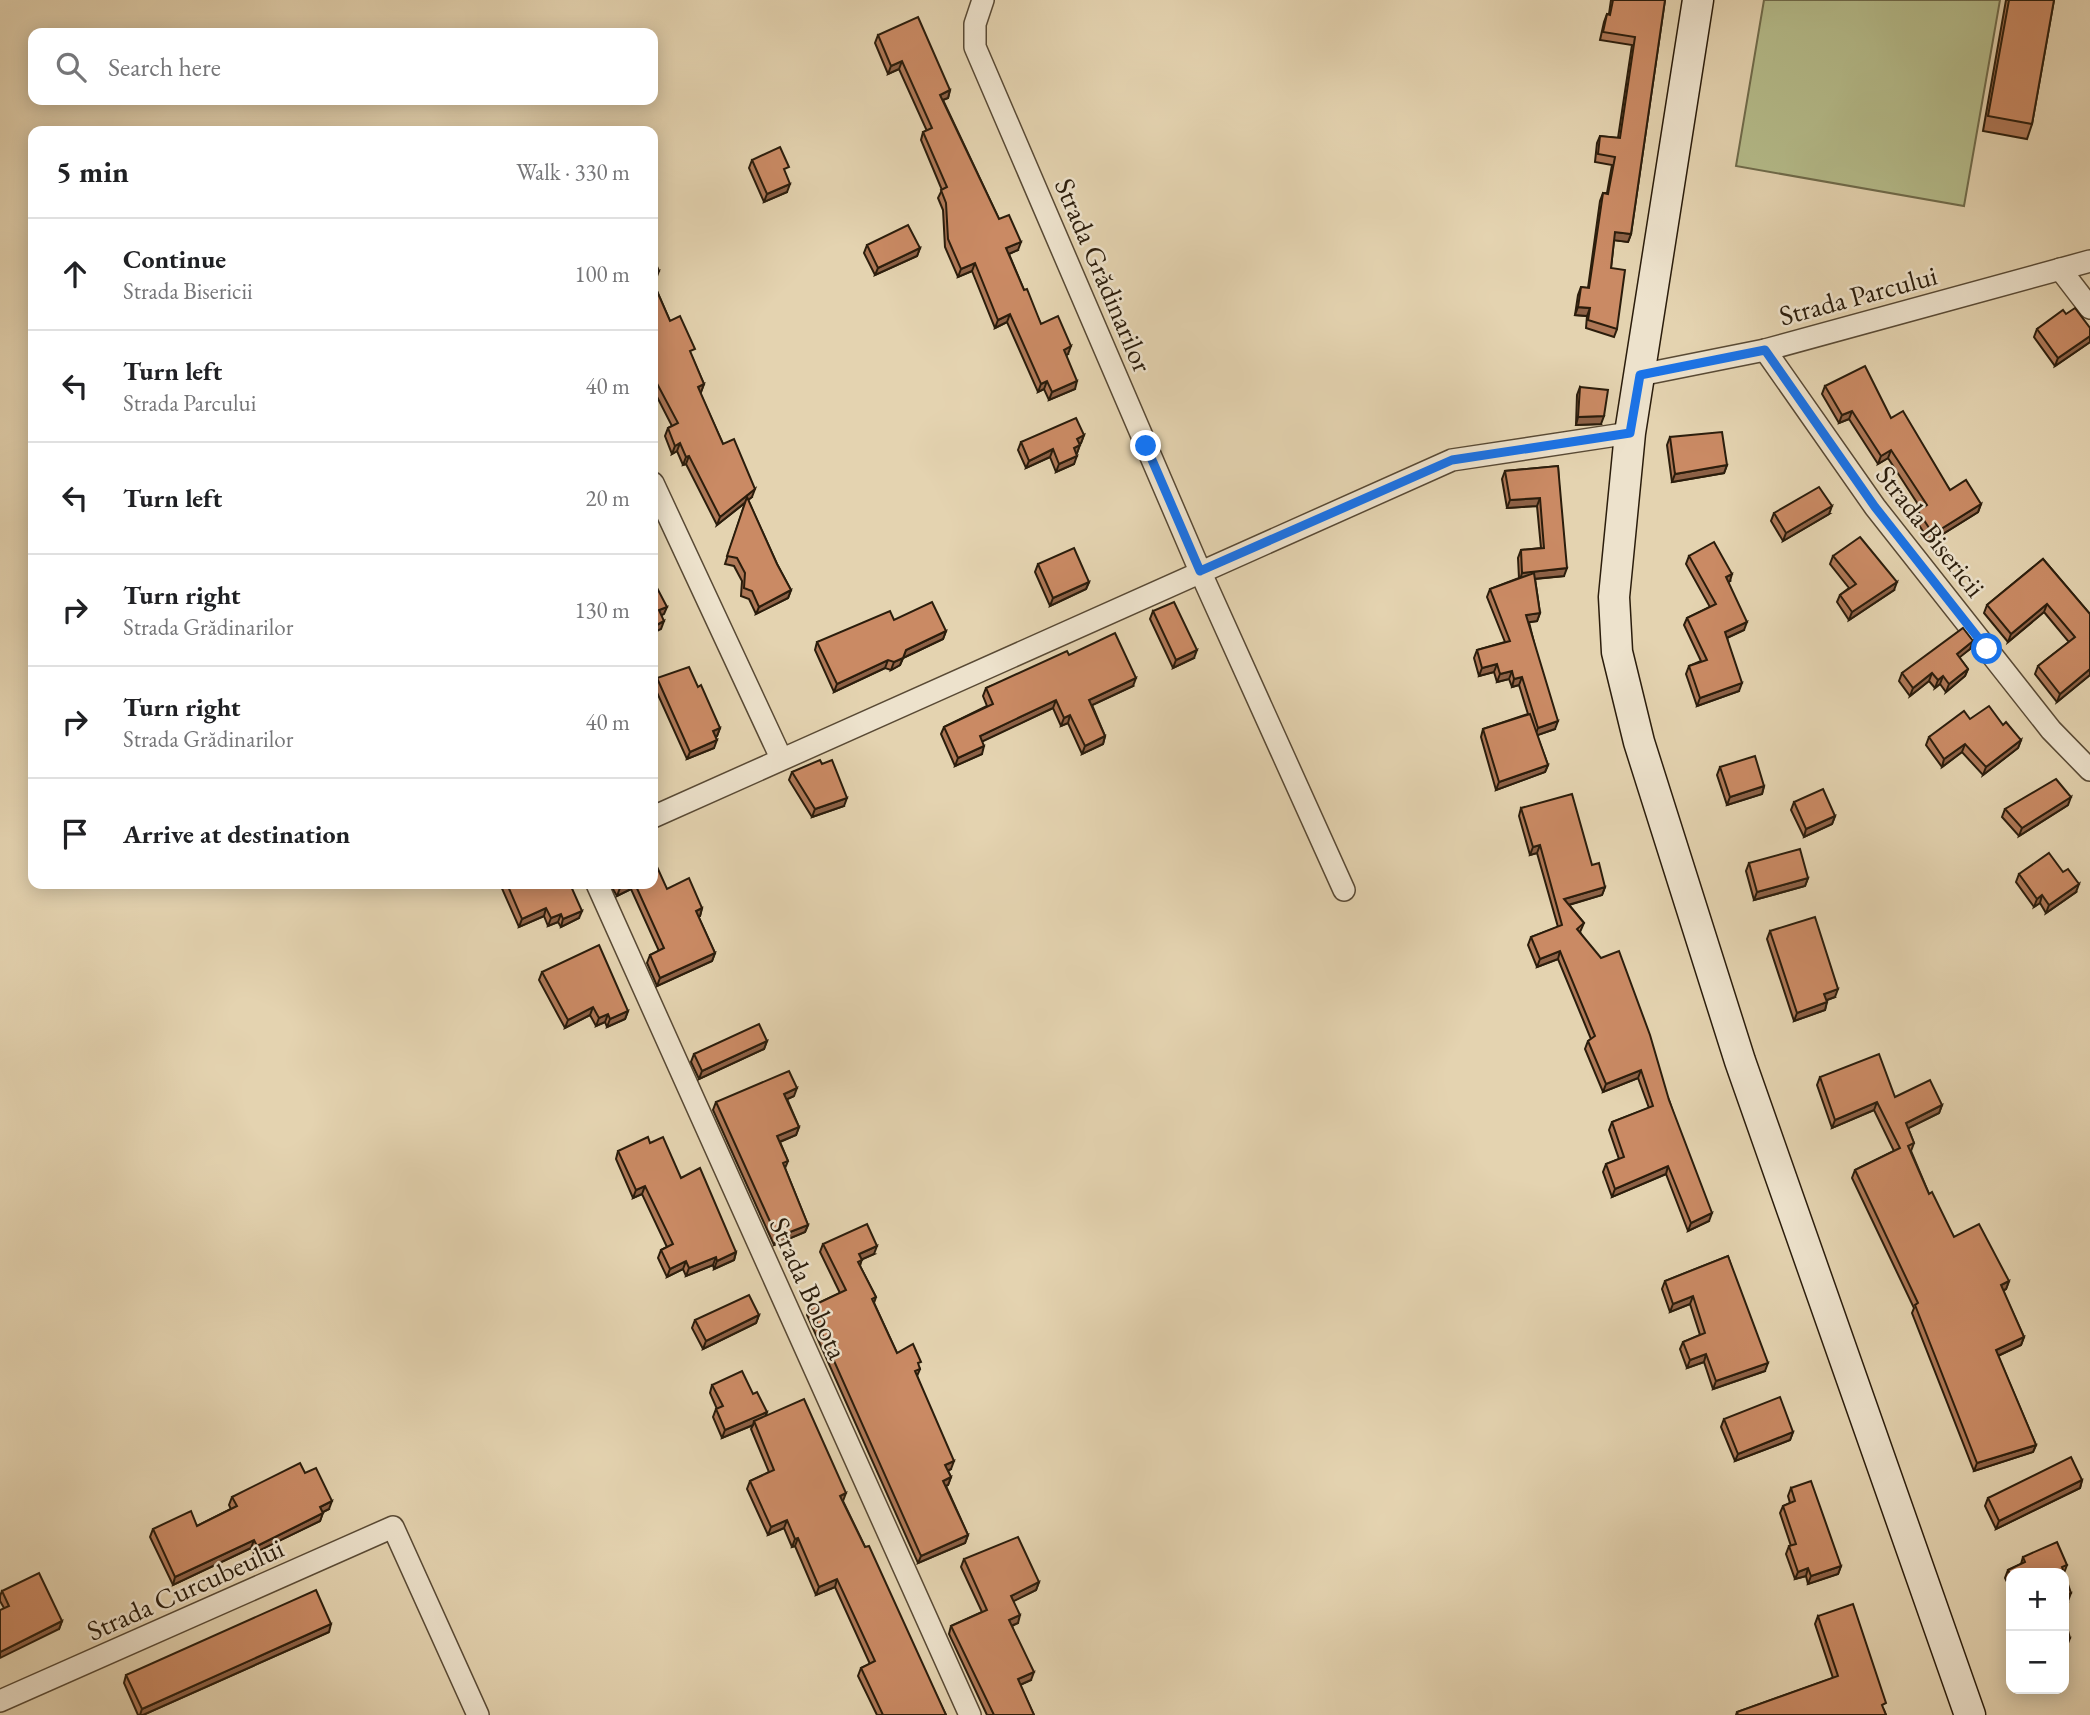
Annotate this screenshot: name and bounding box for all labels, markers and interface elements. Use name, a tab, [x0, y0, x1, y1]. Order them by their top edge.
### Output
search box	[28, 28, 658, 105]
icon: search	[52, 48, 90, 86]
text: Search here	[108, 50, 221, 84]
text: 5 min	[56, 152, 129, 191]
text: Walk · 330 m	[516, 157, 630, 187]
street label: Strada Grădinarilor	[1047, 173, 1161, 378]
text: Continue	[123, 242, 226, 276]
icon: ahead	[56, 255, 94, 293]
street label: Strada Parcului	[1775, 257, 1941, 333]
text: 100 m	[574, 259, 630, 289]
text: Strada Bisericii	[123, 276, 253, 306]
text: Turn left	[123, 354, 222, 388]
icon: left	[56, 367, 94, 405]
text: 40 m	[585, 371, 630, 401]
text: Strada Parcului	[123, 388, 256, 418]
route end	[1130, 430, 1161, 461]
street label: Strada Bisericii	[1868, 458, 1994, 604]
icon: left	[56, 479, 94, 517]
text: Turn left	[123, 481, 222, 515]
text: 20 m	[585, 483, 630, 513]
text: Turn right	[123, 578, 241, 612]
icon: right	[56, 591, 94, 629]
text: 130 m	[574, 595, 630, 625]
text: Strada Grădinarilor	[123, 612, 293, 642]
route start	[1971, 633, 2002, 664]
text: Turn right	[123, 690, 241, 724]
icon: right	[56, 703, 94, 741]
text: 40 m	[585, 707, 630, 737]
text: Strada Grădinarilor	[123, 724, 293, 754]
icon: arrive	[56, 815, 94, 853]
text: Arrive at destination	[123, 817, 350, 851]
street label: Strada Bobota	[762, 1211, 857, 1365]
street label: Strada Curcubeului	[81, 1529, 289, 1649]
map controls	[2006, 1568, 2069, 1694]
button: +	[2006, 1568, 2069, 1631]
button: −	[2006, 1631, 2069, 1694]

